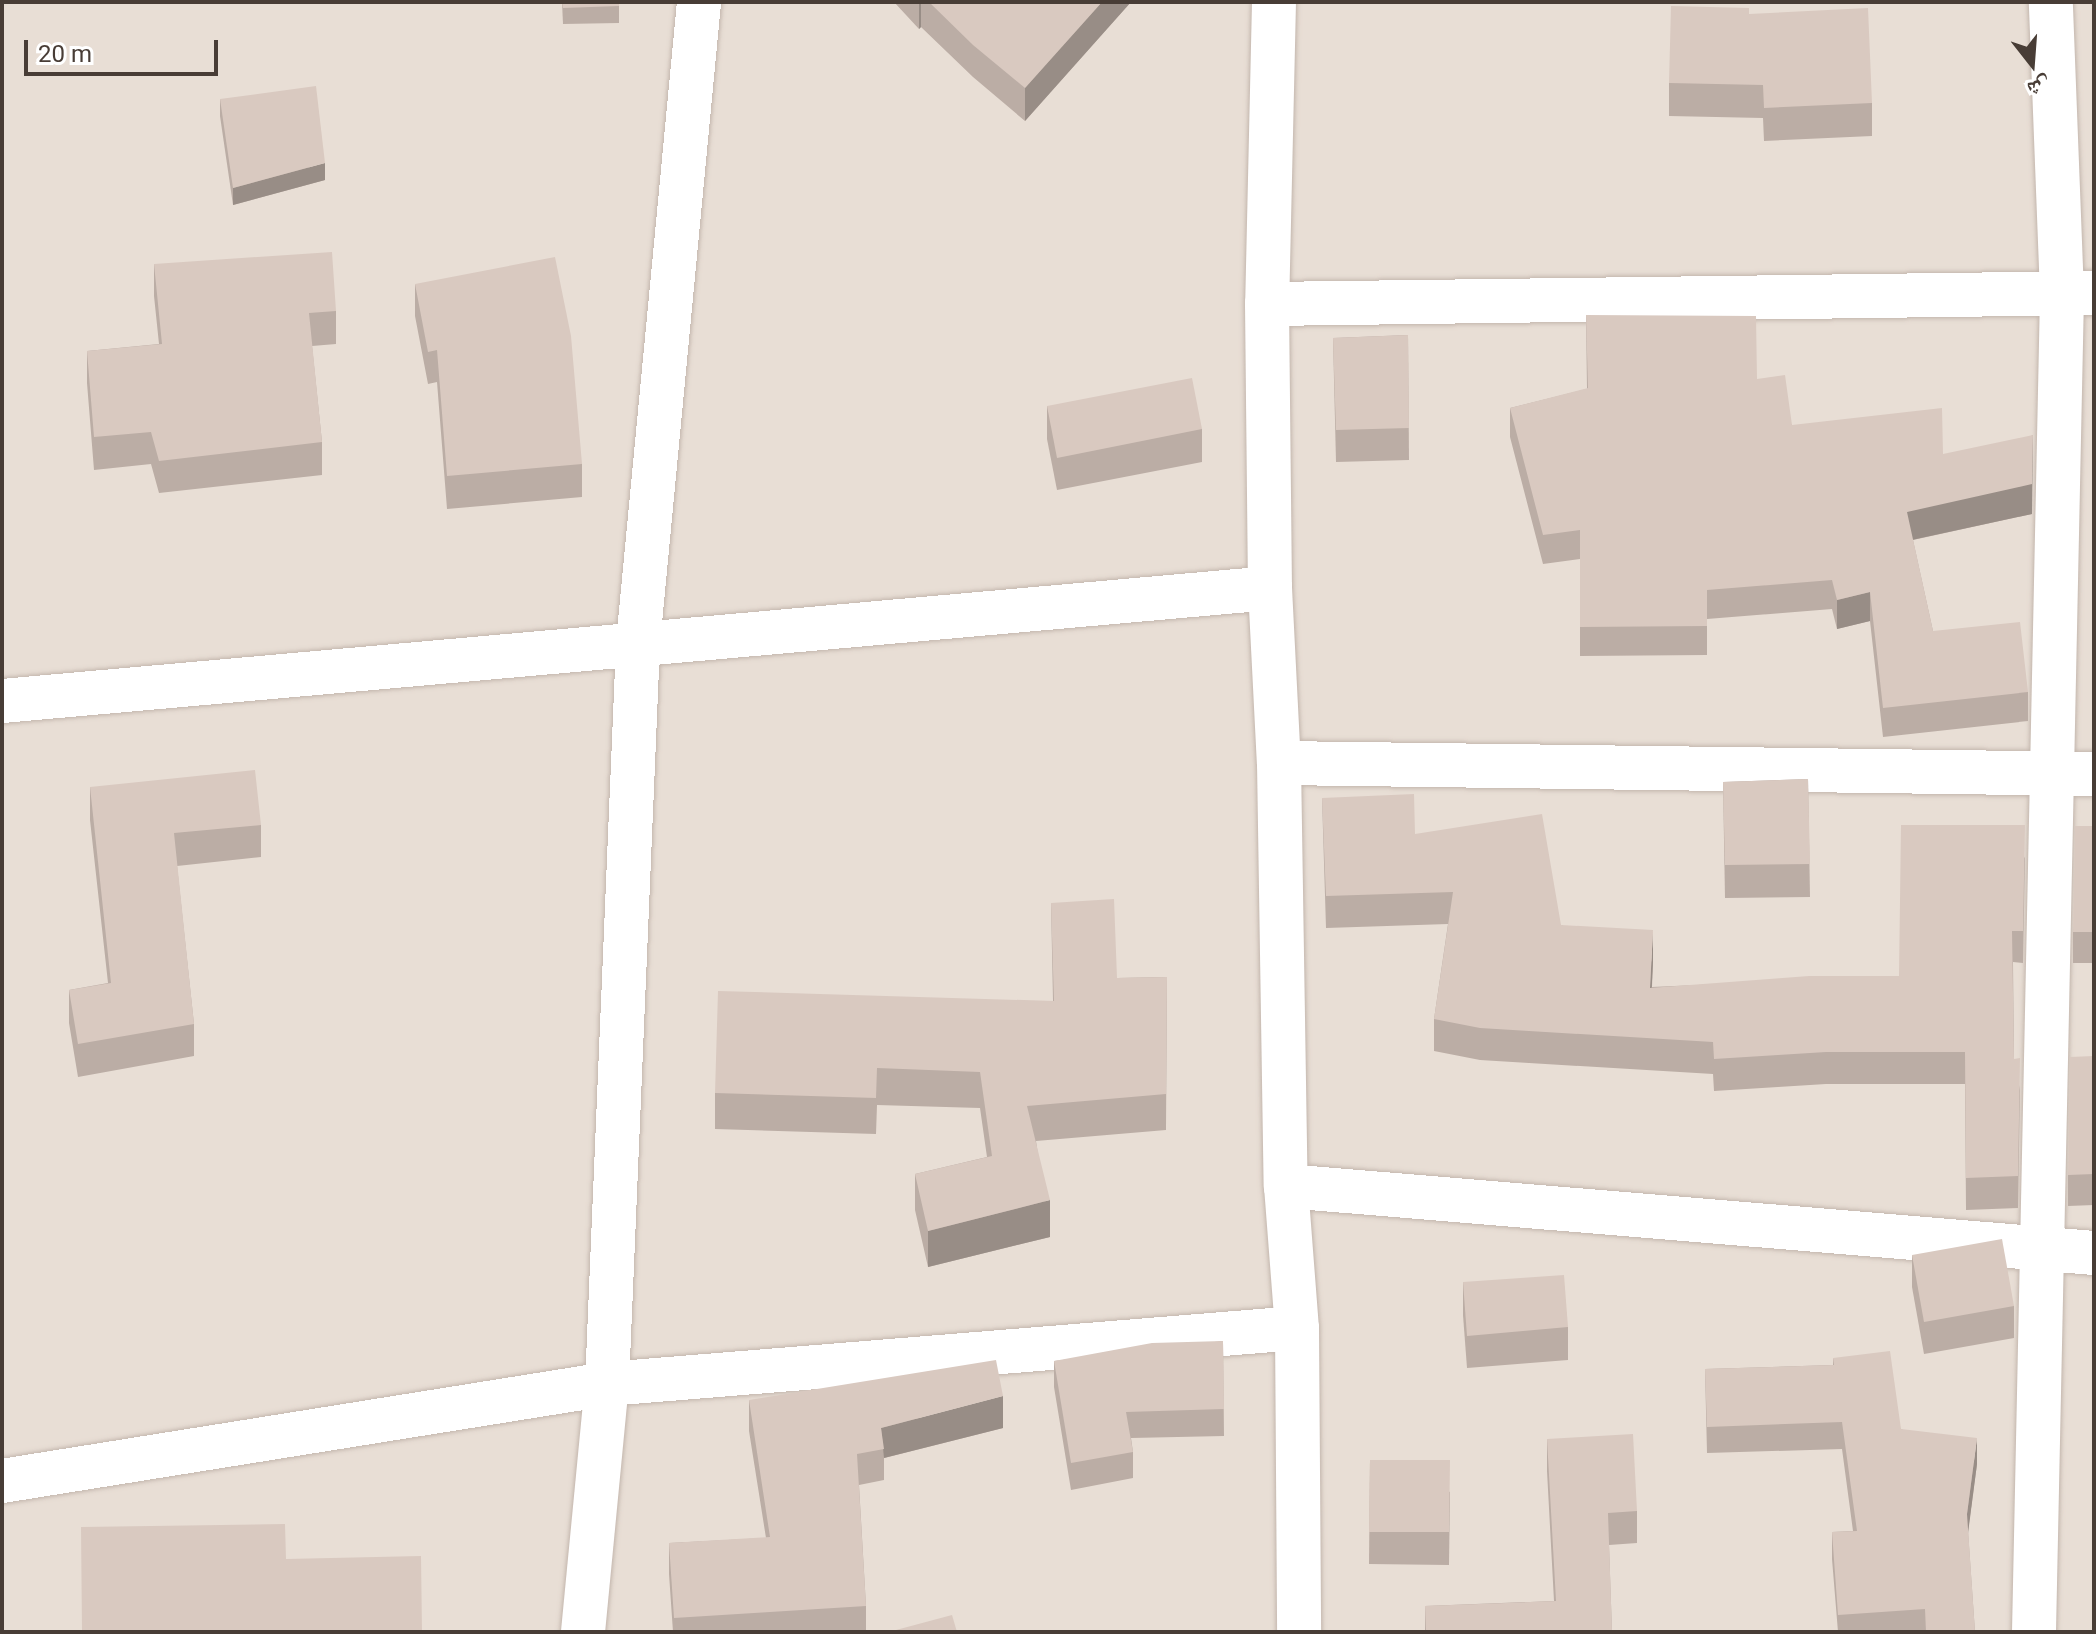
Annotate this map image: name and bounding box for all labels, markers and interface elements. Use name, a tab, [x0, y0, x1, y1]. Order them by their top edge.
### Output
scale bar	[28, 24, 222, 74]
north arrow	[1992, 24, 2072, 104]
text: 20 m	[38, 40, 92, 68]
text: ش	[2024, 72, 2054, 103]

